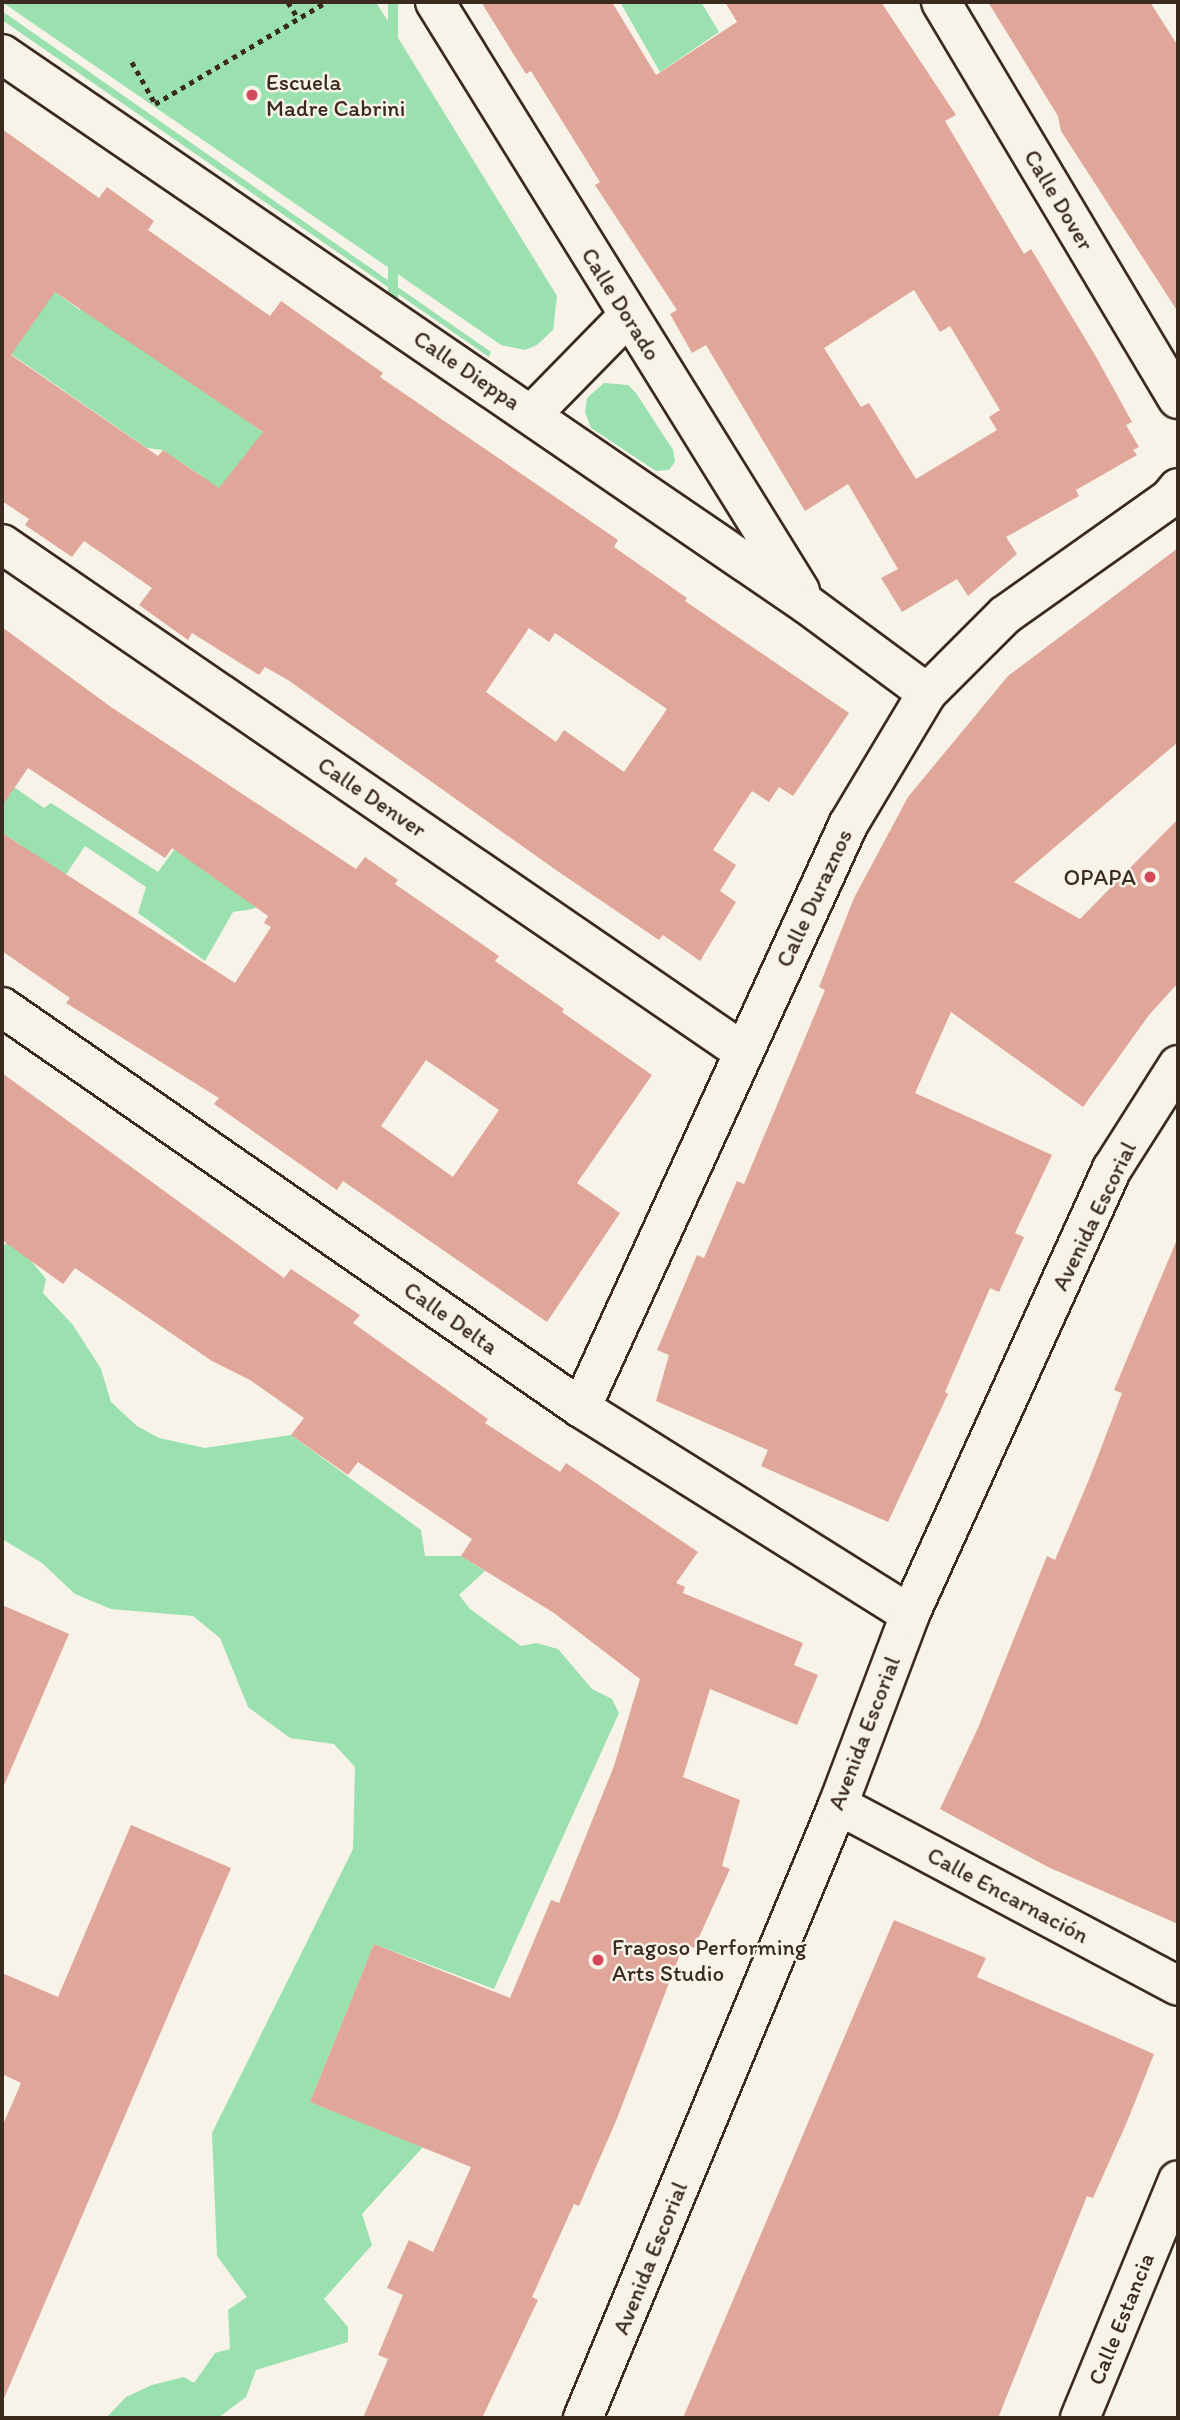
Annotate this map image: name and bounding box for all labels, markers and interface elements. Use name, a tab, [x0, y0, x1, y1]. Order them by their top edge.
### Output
place label: Escuela Madre Cabrini	[266, 68, 406, 122]
marker: Escuela Madre Cabrini	[244, 87, 260, 103]
street label: Calle Dover	[1018, 144, 1100, 256]
street label: Calle Dorado	[576, 243, 666, 365]
street label: Calle Dieppa	[408, 324, 526, 416]
street label: Calle Denver	[312, 750, 432, 844]
street label: Calle Duraznos	[770, 824, 858, 972]
place label: OPAPA	[1064, 863, 1136, 891]
marker: OPAPA	[1142, 869, 1158, 885]
street label: Avenida Escorial	[1046, 1137, 1142, 1295]
street label: Calle Delta	[399, 1276, 503, 1360]
street label: Avenida Escorial	[822, 1652, 906, 1814]
street label: Calle Encarnación	[923, 1841, 1093, 1949]
place label: Fragoso Performing Arts Studio	[612, 1933, 807, 1987]
marker: Fragoso Performing Arts Studio	[590, 1952, 606, 1968]
street label: Avenida Escorial	[607, 2178, 693, 2338]
street label: Calle Estancia	[1082, 2248, 1160, 2390]

